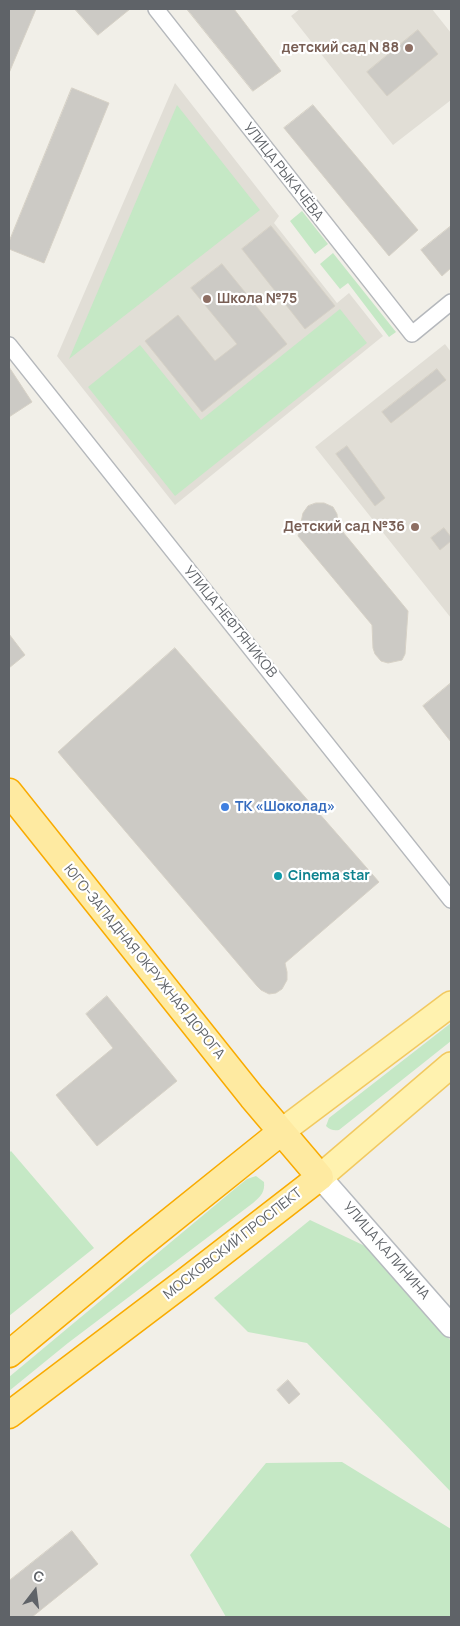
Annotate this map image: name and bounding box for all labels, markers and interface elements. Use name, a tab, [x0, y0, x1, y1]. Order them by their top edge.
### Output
place label: детский сад N 88	[282, 40, 399, 56]
marker: детский сад N 88	[403, 42, 415, 54]
street label: УЛИЦА РЫКАЧЁВА	[239, 120, 327, 224]
place label: Школа №75	[217, 291, 297, 307]
marker: Школа №75	[201, 293, 213, 305]
place label: Детский сад №36	[283, 519, 405, 535]
marker: Детский сад №36	[409, 521, 421, 533]
street label: УЛИЦА НЕФТЯНИКОВ	[180, 563, 280, 681]
place label: ТК «Шоколад»	[235, 799, 335, 815]
marker: ТК «Шоколад»	[219, 801, 231, 813]
street label: ЮГО-ЗАПАДНАЯ ОКРУЖНАЯ ДОРОГА	[60, 861, 228, 1063]
place label: Cinema star	[288, 868, 370, 884]
marker: Cinema star	[272, 870, 284, 882]
street label: МОСКОВСКИЙ ПРОСПЕКТ	[160, 1185, 306, 1303]
street label: УЛИЦА КАЛИНИНА	[339, 1199, 433, 1303]
north arrow	[10, 1566, 60, 1616]
text: С	[32, 1566, 46, 1587]

